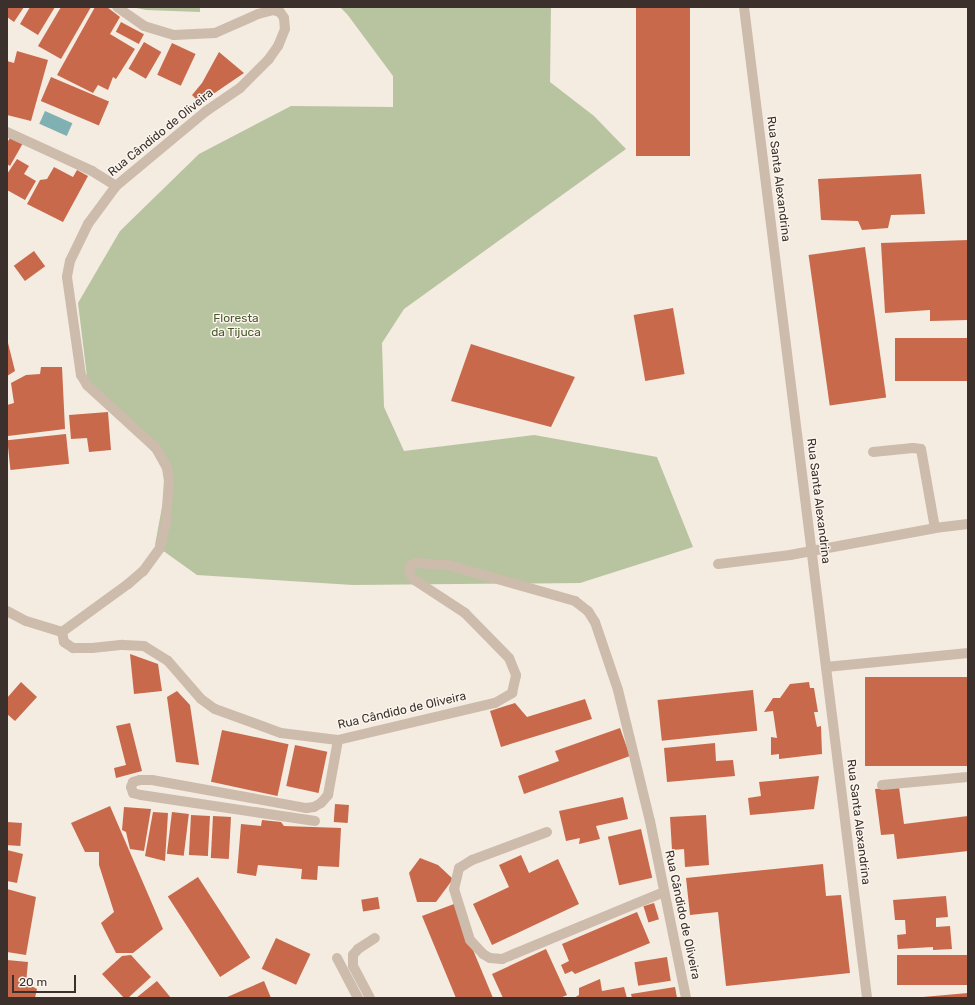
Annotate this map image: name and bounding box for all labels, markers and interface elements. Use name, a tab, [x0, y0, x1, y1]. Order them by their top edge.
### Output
street label: Rua Cândido de Oliveira	[105, 86, 217, 180]
street label: Rua Santa Alexandrina	[763, 115, 793, 243]
park label: Floresta da Tijuca	[211, 312, 261, 340]
street label: Rua Santa Alexandrina	[803, 437, 833, 565]
street label: Rua Cândido de Oliveira	[336, 689, 468, 733]
street label: Rua Santa Alexandrina	[843, 758, 873, 886]
street label: Rua Cândido de Oliveira	[661, 849, 703, 981]
scale bar	[14, 967, 78, 993]
text: 20 m	[19, 975, 47, 989]

